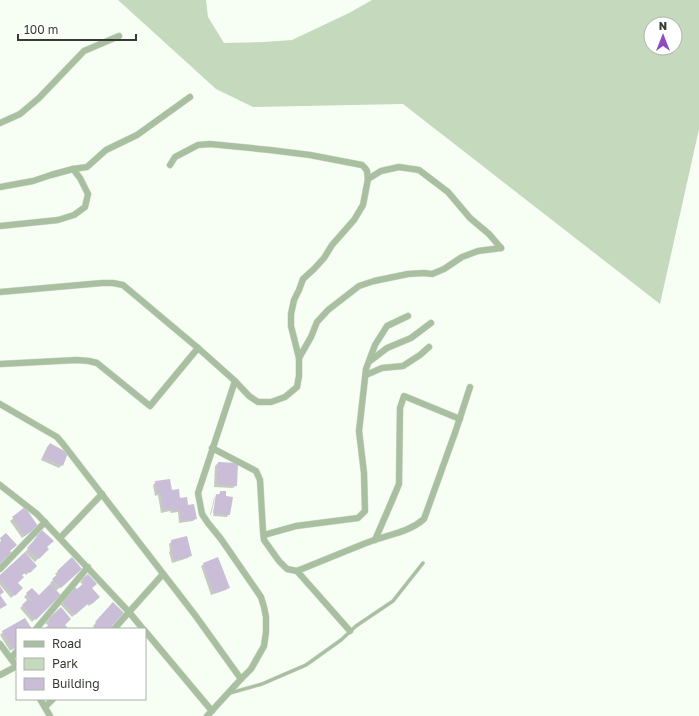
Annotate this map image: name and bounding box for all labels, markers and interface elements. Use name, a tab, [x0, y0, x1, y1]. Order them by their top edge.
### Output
scale bar	[18, 16, 136, 42]
north arrow	[643, 16, 683, 56]
text: N	[659, 19, 667, 32]
text: 100 m	[24, 22, 58, 37]
legend	[16, 628, 146, 700]
text: Road	[52, 636, 81, 651]
text: Park	[52, 656, 78, 671]
text: Building	[52, 676, 100, 691]

